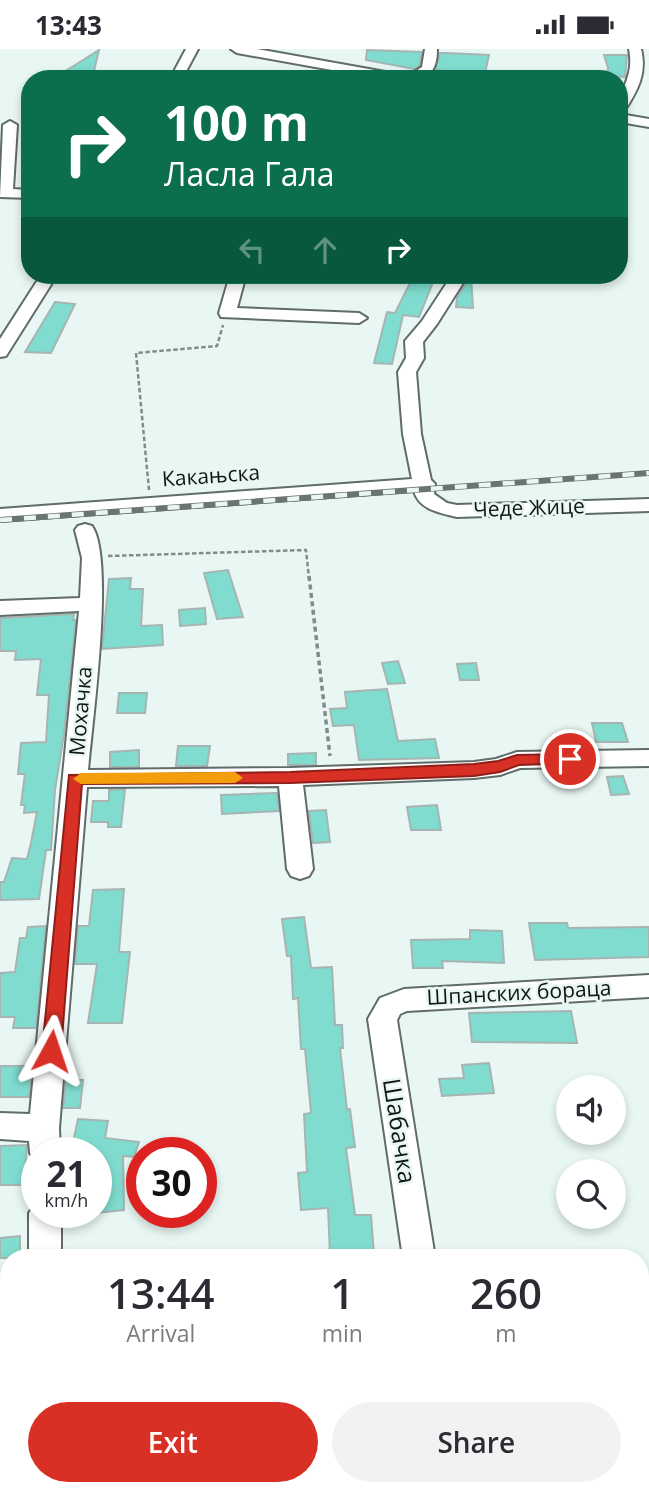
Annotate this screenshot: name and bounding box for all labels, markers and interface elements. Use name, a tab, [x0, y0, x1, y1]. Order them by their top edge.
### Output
text: 13:43	[35, 7, 102, 43]
text: 100 m	[164, 89, 309, 155]
icon: right	[49, 98, 140, 189]
text: Ласла Гала	[164, 152, 335, 195]
icon: left	[233, 231, 271, 269]
icon: ahead	[306, 231, 344, 269]
icon: right	[379, 231, 417, 269]
street label: Какањска	[161, 458, 261, 492]
street label: Чеде Жице	[473, 491, 585, 523]
street label: Мохачка	[62, 665, 98, 757]
pin	[540, 729, 600, 789]
icon: arrive	[551, 740, 589, 778]
street label: Шпанских бораца	[426, 973, 612, 1011]
position arrow	[14, 1014, 88, 1088]
map controls	[556, 1075, 626, 1229]
button: sound	[556, 1075, 626, 1145]
street label: Шабачка	[376, 1076, 425, 1186]
speed limit sign: 30	[126, 1137, 217, 1228]
text: 21	[46, 1150, 87, 1197]
button: search	[556, 1159, 626, 1229]
text: km/h	[45, 1188, 88, 1212]
text: 13:44	[107, 1264, 215, 1321]
text: 1	[330, 1264, 354, 1321]
text: 260	[470, 1264, 542, 1321]
text: Arrival	[126, 1317, 195, 1349]
text: min	[322, 1317, 363, 1349]
text: m	[495, 1317, 517, 1349]
button: Exit	[28, 1402, 318, 1482]
button: Share	[332, 1402, 621, 1482]

